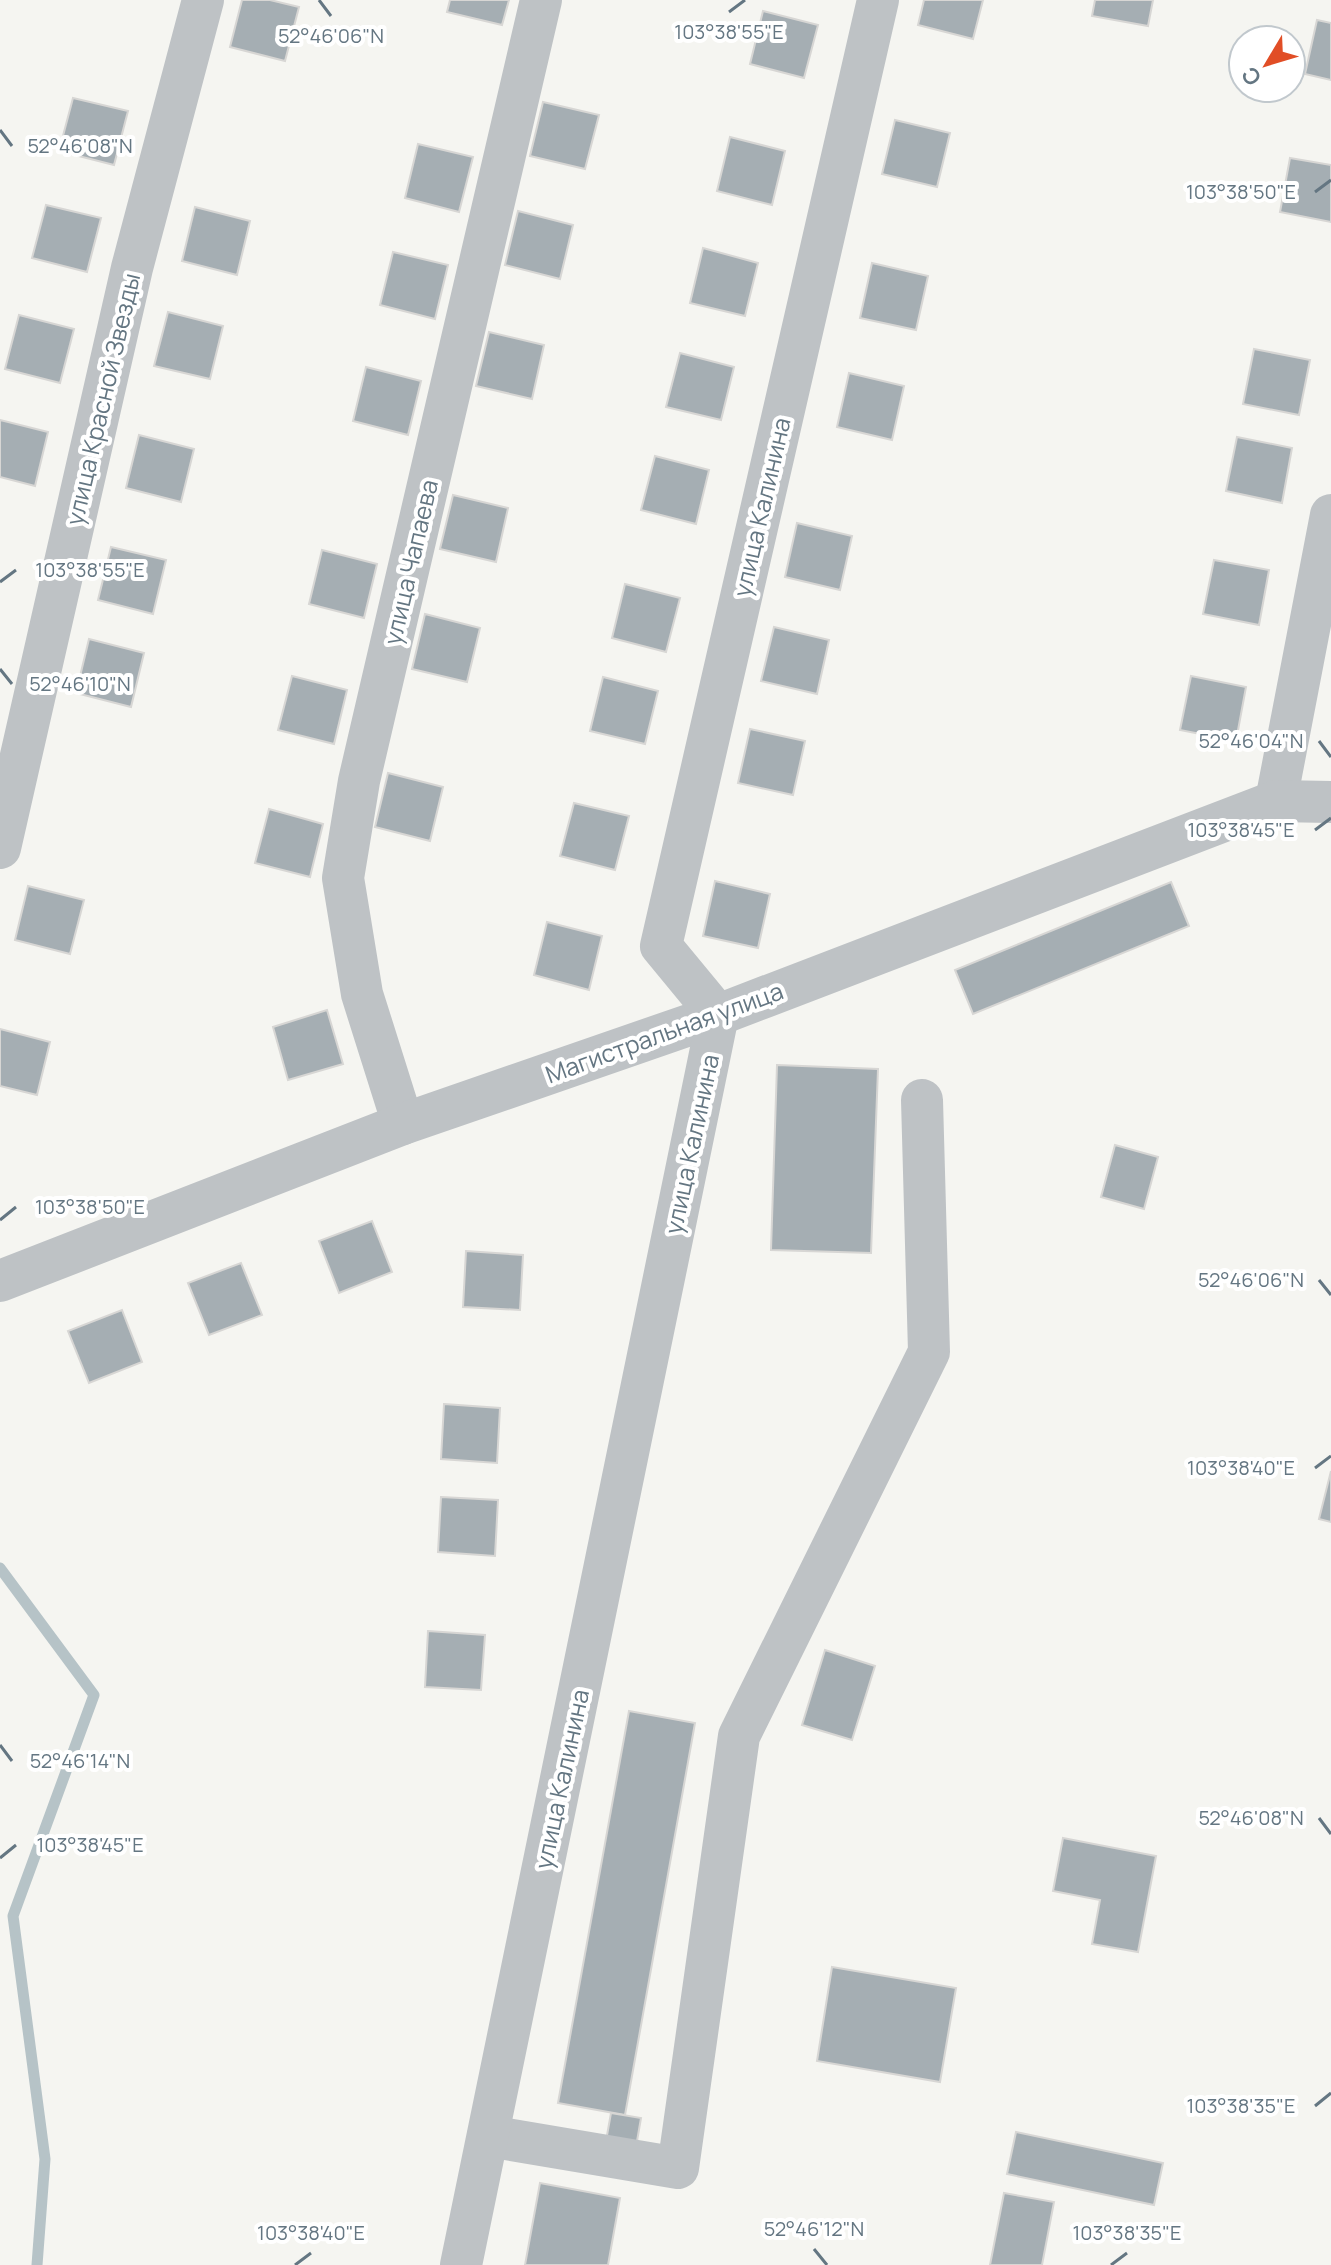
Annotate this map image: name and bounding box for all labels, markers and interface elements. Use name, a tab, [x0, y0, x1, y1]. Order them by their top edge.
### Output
text: 103°38'55"E	[674, 18, 784, 45]
text: 52°46'06"N	[278, 22, 384, 49]
north arrow	[1227, 24, 1307, 104]
text: С	[1234, 61, 1268, 92]
text: 52°46'08"N	[27, 132, 133, 159]
text: 103°38'50"E	[1186, 178, 1296, 205]
street label: улица Красной Звезды	[57, 270, 147, 528]
street label: улица Калинина	[724, 414, 798, 600]
street label: улица Чапаева	[375, 476, 445, 648]
text: 103°38'55"E	[35, 556, 145, 583]
text: 52°46'10"N	[29, 670, 131, 697]
text: 52°46'04"N	[1199, 727, 1303, 754]
text: 103°38'45"E	[1187, 816, 1295, 843]
street label: Магистральная улица	[541, 974, 787, 1090]
street label: улица Калинина	[656, 1051, 726, 1237]
text: 103°38'50"E	[35, 1193, 145, 1220]
text: 52°46'06"N	[1198, 1266, 1304, 1293]
text: 103°38'40"E	[1187, 1454, 1295, 1481]
street label: улица Калинина	[526, 1686, 596, 1872]
text: 52°46'14"N	[30, 1747, 130, 1774]
text: 52°46'08"N	[1198, 1804, 1304, 1831]
text: 103°38'45"E	[36, 1831, 144, 1858]
text: 103°38'35"E	[1187, 2092, 1295, 2119]
text: 52°46'12"N	[764, 2215, 864, 2242]
text: 103°38'40"E	[257, 2219, 365, 2246]
text: 103°38'35"E	[1073, 2219, 1181, 2246]

